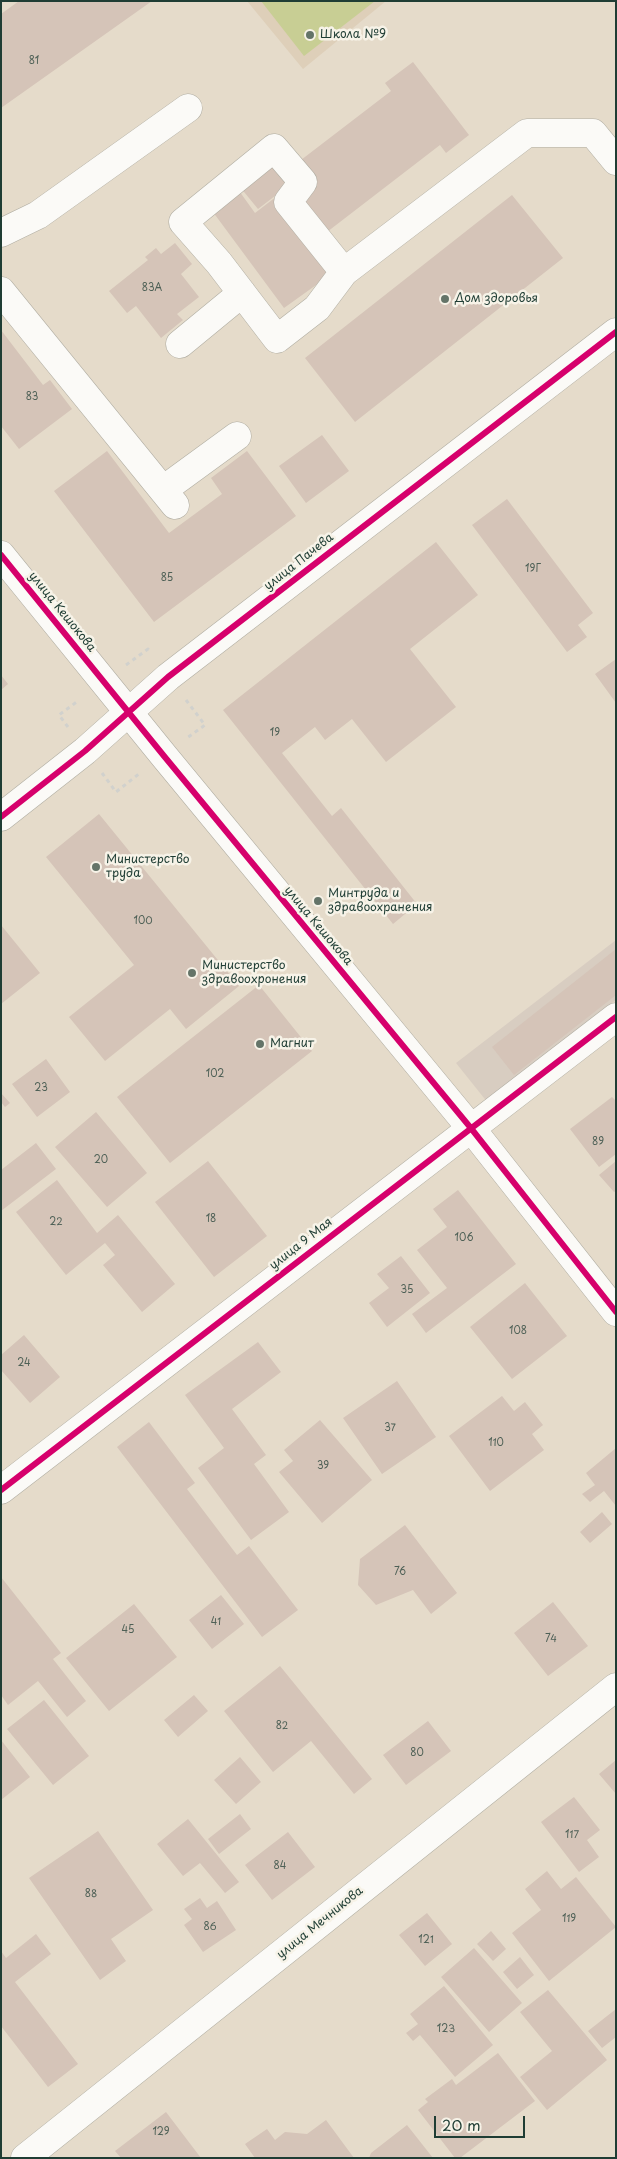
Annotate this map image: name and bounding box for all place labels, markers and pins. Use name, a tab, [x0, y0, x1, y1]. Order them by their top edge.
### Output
place label: Школа №9	[320, 28, 386, 42]
marker: Школа №9	[304, 29, 316, 41]
place label: Дом здоровья	[455, 292, 538, 306]
marker: Дом здоровья	[439, 293, 451, 305]
place label: Министерство труда	[106, 853, 190, 881]
marker: Министерство труда	[90, 861, 102, 873]
place label: Минтруда и здравоохранения	[328, 887, 433, 915]
marker: Минтруда и здравоохранения	[312, 895, 324, 907]
place label: Министерство здравоохронения	[202, 959, 307, 987]
marker: Министерство здравоохронения	[186, 967, 198, 979]
place label: Магнит	[270, 1037, 314, 1051]
marker: Магнит	[254, 1038, 266, 1050]

